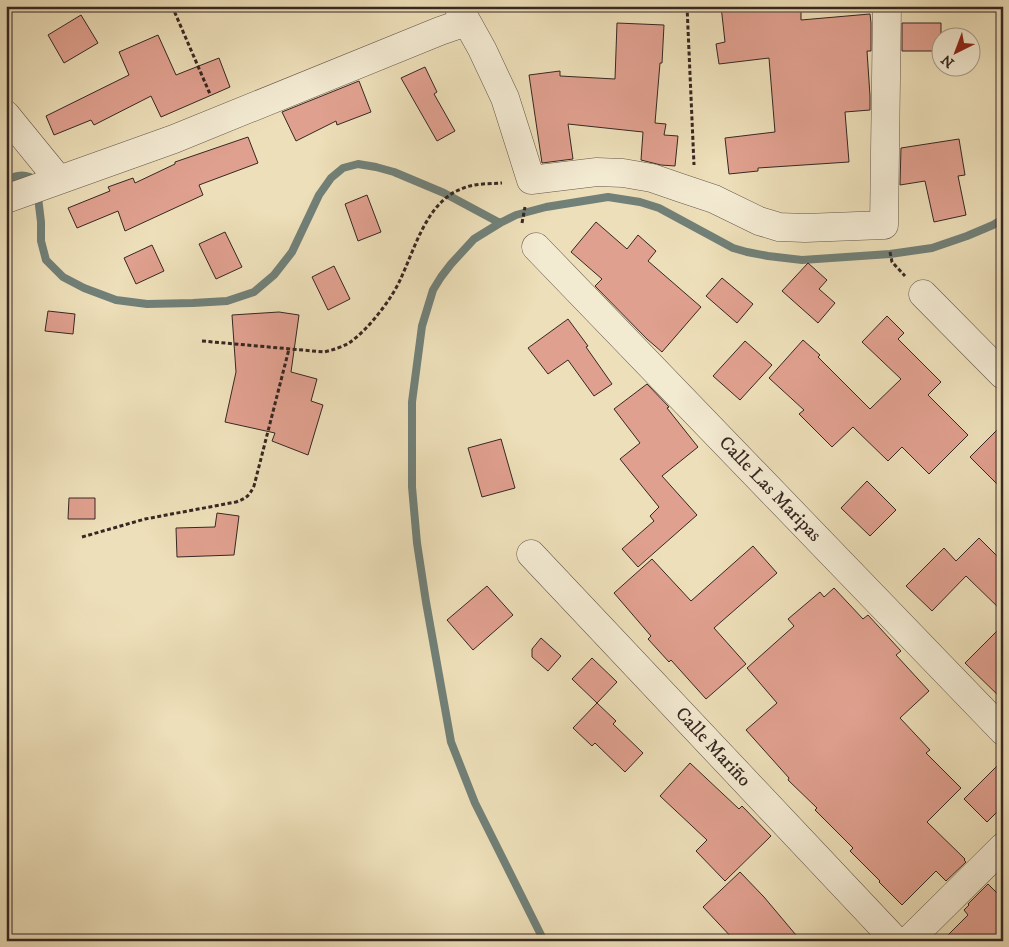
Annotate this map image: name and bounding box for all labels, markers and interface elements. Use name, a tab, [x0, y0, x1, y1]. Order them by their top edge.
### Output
north arrow	[932, 28, 982, 78]
text: N	[937, 50, 958, 71]
street label: Calle Las Maripas	[714, 432, 826, 546]
street label: Calle Mariño	[670, 702, 756, 792]

